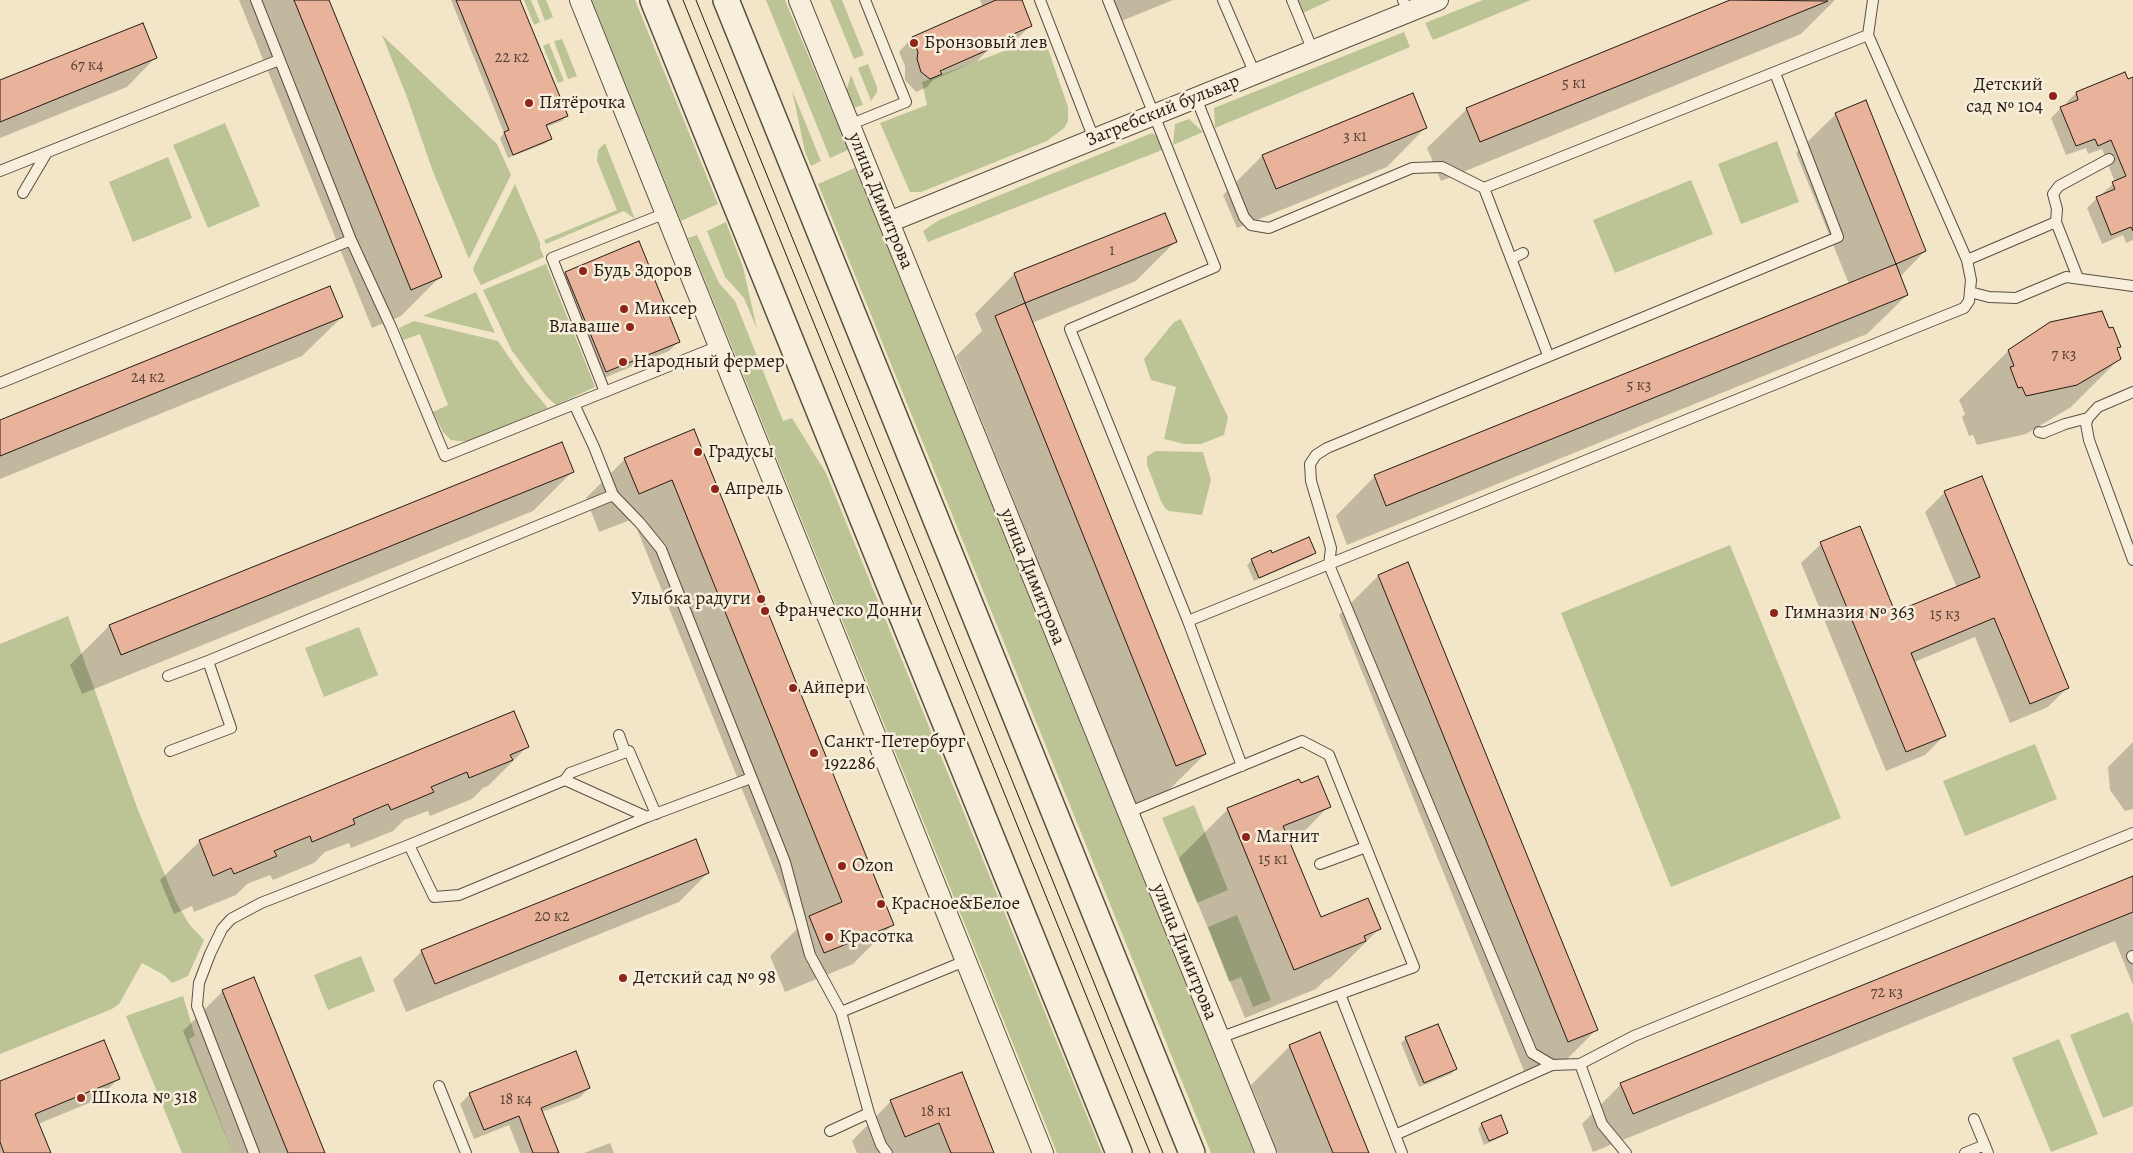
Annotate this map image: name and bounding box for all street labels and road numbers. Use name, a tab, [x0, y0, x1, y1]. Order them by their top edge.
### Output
street label: Загребский бульвар	[1083, 70, 1243, 152]
street label: улица Димитрова	[842, 129, 918, 273]
street label: улица Димитрова	[994, 505, 1070, 649]
street label: улица Димитрова	[1146, 880, 1222, 1024]

